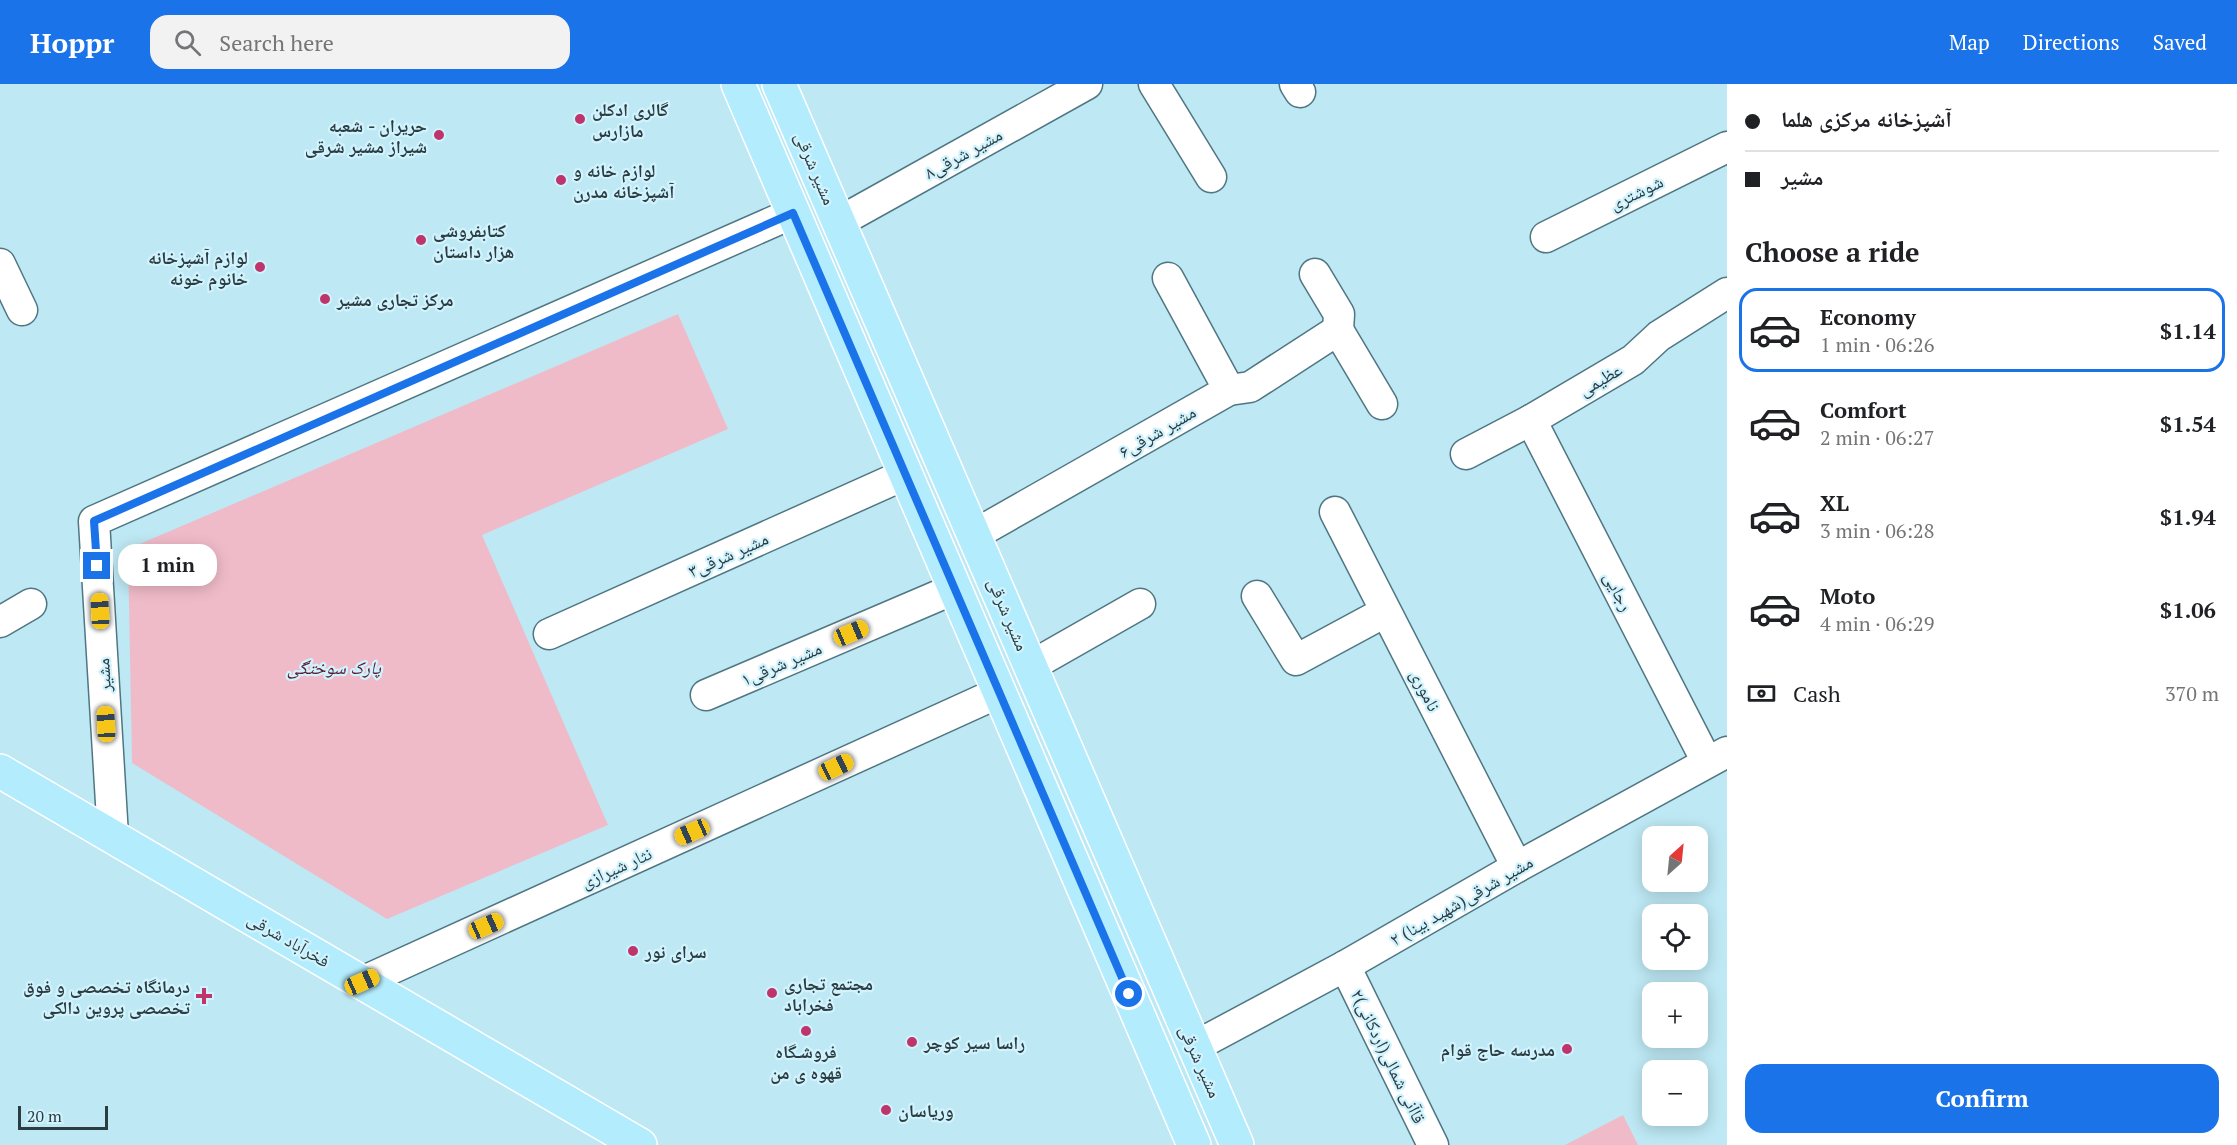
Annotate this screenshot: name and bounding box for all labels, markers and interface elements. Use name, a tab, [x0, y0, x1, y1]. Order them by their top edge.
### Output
search box	[150, 15, 570, 69]
text: Hoppr	[30, 24, 114, 61]
icon: search	[171, 26, 204, 59]
text: Search here	[219, 28, 334, 57]
text: Map	[1949, 28, 1990, 56]
text: Directions	[2023, 28, 2120, 56]
text: Saved	[2153, 28, 2207, 56]
place label: گالری ادکلن مازارس	[592, 97, 669, 142]
text: آشپزخانه مرکزی هلما	[1781, 104, 1952, 133]
marker: گالری ادکلن مازارس	[573, 112, 587, 126]
place label: حریران - شعبه شیراز مشیر شرقی	[305, 113, 427, 158]
street label: مشیر شرقی۸	[920, 122, 1006, 184]
marker: حریران - شعبه شیراز مشیر شرقی	[432, 128, 446, 142]
street label: مشیر شرقی	[790, 128, 842, 208]
place label: لوازم خانه و آشپزخانه مدرن	[573, 158, 674, 203]
text: مشیر	[1781, 162, 1823, 191]
street label: شوشتری	[1605, 169, 1667, 215]
marker: لوازم خانه و آشپزخانه مدرن	[554, 173, 568, 187]
place label: کتابفروشی هزار داستان	[433, 218, 514, 263]
marker: کتابفروشی هزار داستان	[414, 233, 428, 247]
text: Choose a ride	[1745, 234, 1920, 270]
place label: لوازم آشپزخانه خانوم خونه	[148, 245, 248, 291]
marker: لوازم آشپزخانه خانوم خونه	[253, 260, 267, 274]
place label: مرکز تجاری مشیر	[336, 287, 454, 311]
marker: مرکز تجاری مشیر	[318, 292, 332, 306]
text: Economy	[1820, 302, 1916, 331]
icon: car	[1748, 303, 1802, 357]
text: $1.14	[2160, 316, 2216, 345]
text: 1 min · 06:26	[1820, 331, 1934, 358]
street label: عظیمی	[1574, 357, 1626, 401]
text: Comfort	[1820, 395, 1906, 424]
icon: car	[1748, 396, 1802, 450]
street label: ۶مشیر شرقی	[1114, 399, 1200, 463]
text: $1.54	[2160, 409, 2216, 438]
text: 2 min · 06:27	[1820, 424, 1934, 451]
text: XL	[1820, 488, 1849, 517]
icon: car	[1748, 489, 1802, 543]
text: $1.94	[2160, 502, 2216, 531]
text: 3 min · 06:28	[1820, 517, 1934, 544]
street label: ۳مشیر شرقی	[684, 526, 772, 582]
callout: 1 min	[118, 545, 217, 587]
text: 1 min	[140, 551, 195, 578]
route end	[83, 552, 110, 579]
street label: رجایی	[1599, 567, 1639, 615]
street label: مشیر شرقی	[983, 574, 1035, 654]
text: Moto	[1820, 581, 1875, 610]
icon: car	[1748, 582, 1802, 636]
car	[90, 593, 110, 629]
text: $1.06	[2160, 595, 2216, 624]
text: 4 min · 06:29	[1820, 610, 1934, 637]
car	[831, 618, 871, 648]
street label: ۱مشیر شرقی	[737, 635, 825, 691]
park label: پارک سوختگی	[287, 655, 382, 679]
street label: مشیر	[90, 657, 116, 694]
street label: ناموری	[1405, 665, 1447, 715]
icon: cash	[1745, 677, 1778, 710]
text: Cash	[1793, 679, 1841, 708]
text: 370 m	[2165, 680, 2219, 707]
car	[96, 706, 116, 742]
car	[816, 751, 856, 783]
car	[672, 816, 712, 848]
north arrow	[1642, 826, 1708, 892]
map controls	[1642, 826, 1708, 1126]
street label: نثار شیرازی	[577, 841, 655, 893]
street label: ۲ مشیر شرقی(شهید بینا)	[1385, 849, 1537, 951]
button: locate	[1642, 904, 1708, 970]
street label: فخرآباد شرقی	[243, 906, 335, 972]
car	[466, 910, 506, 942]
place label: سرای نور	[644, 939, 707, 963]
marker: سرای نور	[626, 944, 640, 958]
car	[342, 966, 382, 998]
place label: مجتمع تجاری فخراباد	[784, 971, 873, 1016]
place label: درمانگاه تخصصی و فوق تخصصی پروین دالکی	[23, 974, 190, 1019]
route start	[1115, 980, 1142, 1007]
button: +	[1642, 982, 1708, 1048]
street label: ۲قاآنی شمالی(اردکانی)	[1346, 985, 1432, 1127]
marker: مجتمع تجاری فخراباد	[765, 986, 779, 1000]
marker: درمانگاه تخصصی و فوق تخصصی پروین دالکی	[195, 987, 213, 1005]
street label: مشیر شرقی	[1174, 1021, 1228, 1101]
marker: فروشـگاه قهوه ی من	[799, 1024, 813, 1038]
place label: راسا سیر کوچر	[923, 1030, 1025, 1054]
marker: راسا سیر کوچر	[905, 1035, 919, 1049]
place label: مدرسه حاج قوام	[1441, 1037, 1555, 1062]
place label: فروشـگاه قهوه ی من	[770, 1039, 842, 1084]
marker: مدرسه حاج قوام	[1560, 1042, 1574, 1056]
button: −	[1642, 1060, 1708, 1126]
button: Confirm	[1745, 1064, 2219, 1133]
place label: وریاسان	[898, 1098, 954, 1122]
scale bar	[18, 1103, 108, 1130]
marker: وریاسان	[879, 1103, 893, 1117]
text: 20 m	[27, 1105, 62, 1127]

